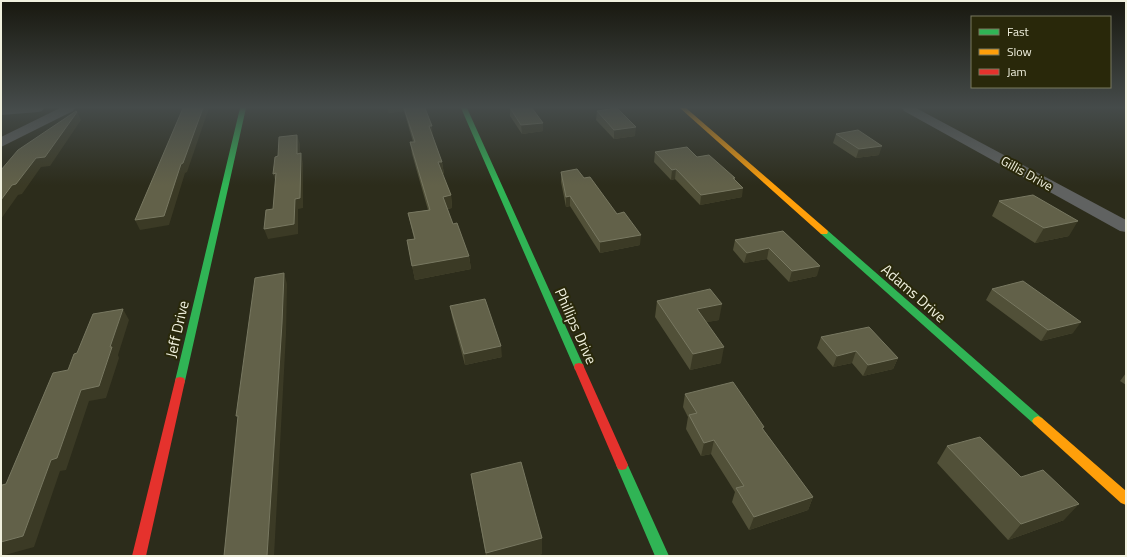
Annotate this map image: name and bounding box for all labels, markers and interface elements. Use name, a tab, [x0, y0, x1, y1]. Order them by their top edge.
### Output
legend	[971, 16, 1111, 88]
text: Fast	[1007, 22, 1030, 41]
text: Slow	[1007, 42, 1032, 61]
text: Jam	[1007, 62, 1027, 81]
street label: Gillis Drive	[997, 150, 1057, 196]
street label: Adams Drive	[876, 258, 952, 328]
street label: Phillips Drive	[549, 284, 603, 368]
street label: Jeff Drive	[159, 298, 195, 360]

